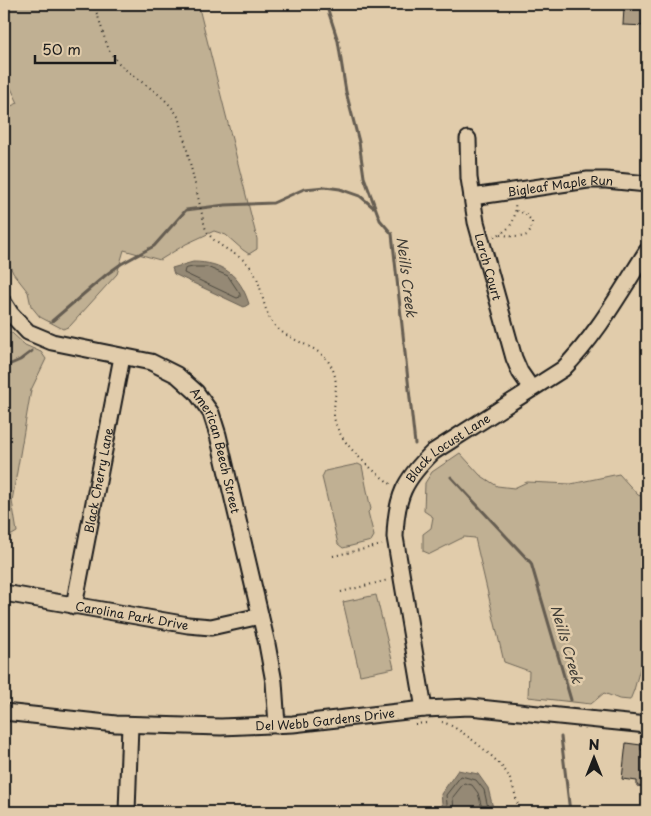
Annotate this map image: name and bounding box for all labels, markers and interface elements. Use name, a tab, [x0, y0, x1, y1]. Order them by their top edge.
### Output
scale bar	[35, 32, 115, 64]
text: 50 m	[42, 37, 81, 60]
street label: Bigleaf Maple Run	[506, 171, 614, 201]
street label: Larch Court	[471, 231, 506, 303]
water label: Neills Creek	[392, 236, 423, 320]
street label: American Beech Street	[186, 384, 245, 515]
street label: Black Locust Lane	[401, 409, 494, 486]
street label: Black Cherry Lane	[79, 426, 117, 534]
street label: Carolina Park Drive	[74, 597, 191, 634]
water label: Neills Creek	[546, 602, 589, 687]
street label: Del Webb Gardens Drive	[255, 703, 395, 735]
north arrow	[568, 734, 618, 784]
text: N	[588, 734, 600, 755]

